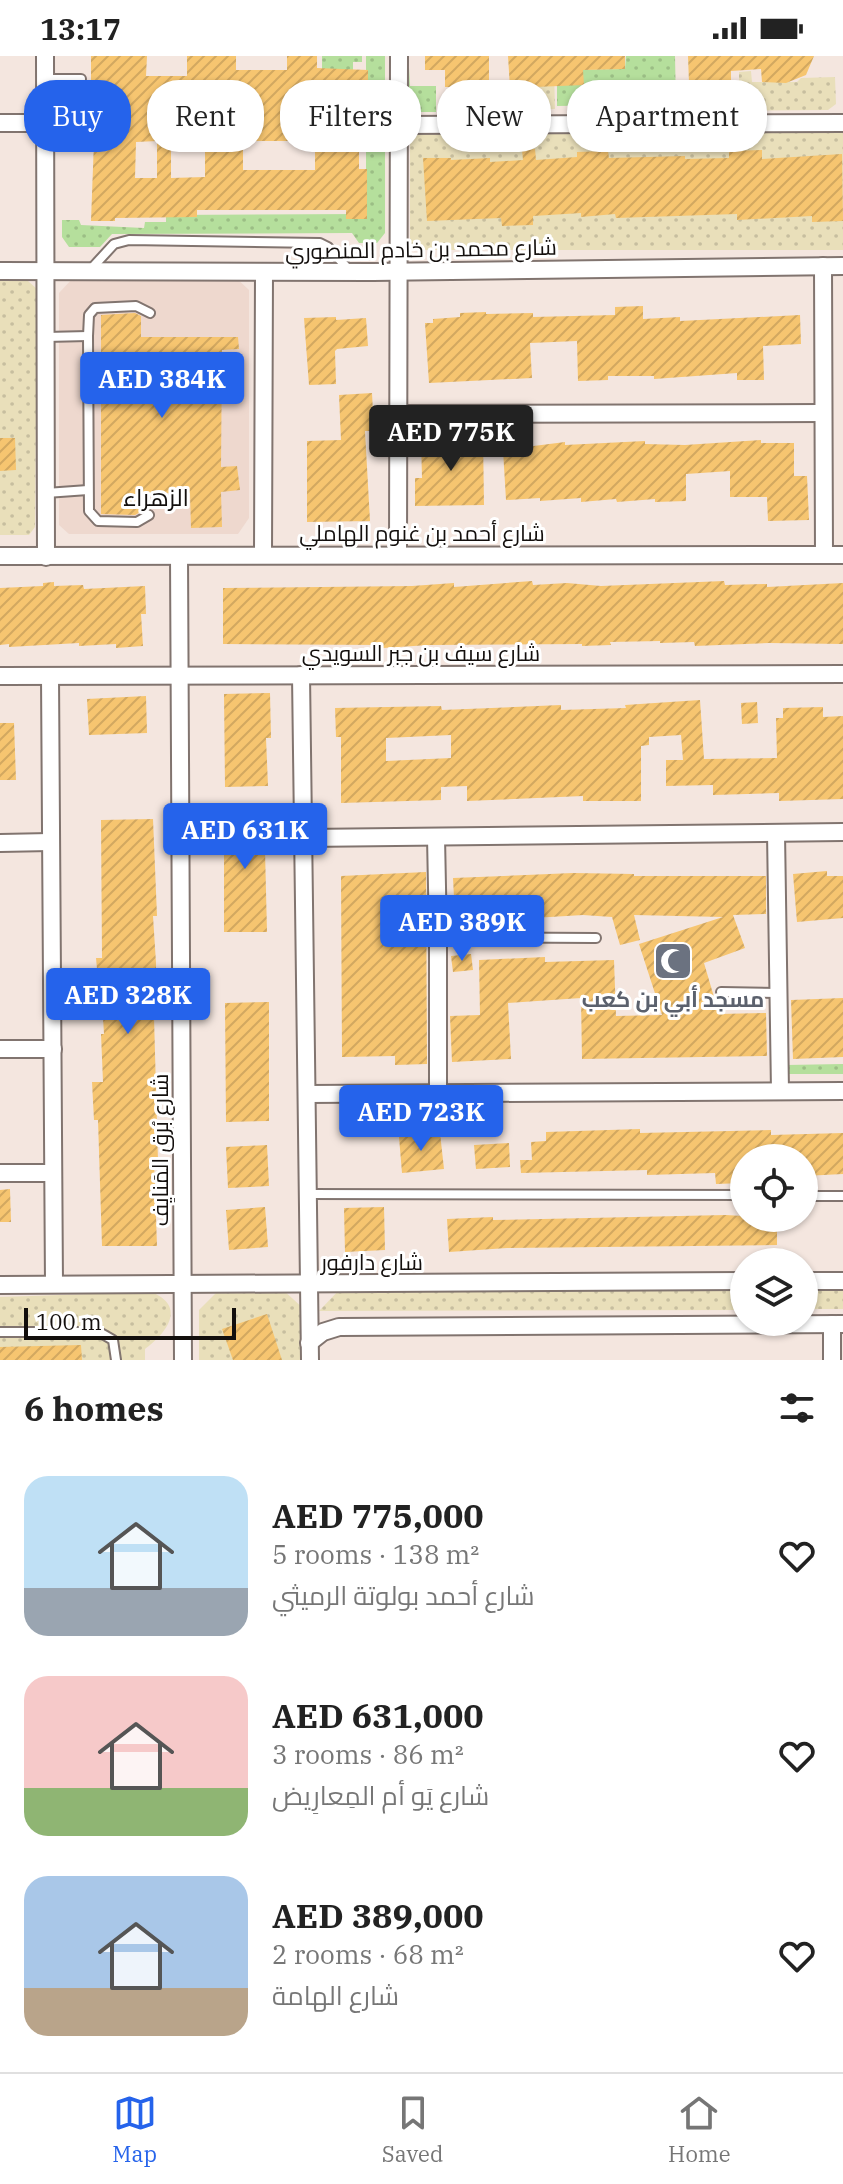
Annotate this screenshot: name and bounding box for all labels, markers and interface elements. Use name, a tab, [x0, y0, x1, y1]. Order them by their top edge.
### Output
text: 13:17	[40, 9, 121, 48]
chip: Buy	[24, 80, 131, 152]
chip: Rent	[147, 80, 264, 152]
chip: Filters	[280, 80, 421, 152]
chip: New	[437, 80, 551, 152]
chip: Apartment	[567, 80, 767, 152]
street label: شارع محمد بن خادم المنصوري	[285, 232, 557, 268]
pin: AED 384K	[79, 352, 245, 420]
text: AED 384K	[98, 361, 226, 395]
pin: AED 775K	[368, 405, 534, 473]
text: AED 775K	[387, 414, 515, 448]
district label: الزهراء	[123, 481, 189, 513]
street label: شارع أحمد بن غنوم الهاملي	[299, 518, 545, 550]
street label: شارع سيف بن جبر السويدي	[302, 638, 540, 670]
pin: AED 631K	[162, 803, 328, 871]
text: AED 631K	[181, 812, 309, 846]
pin: AED 389K	[379, 895, 545, 963]
text: AED 389K	[398, 904, 526, 938]
mosque icon: مسجد أبي بن كعب	[652, 940, 694, 982]
pin: AED 328K	[45, 968, 211, 1036]
text: AED 328K	[64, 977, 192, 1011]
place label: مسجد أبي بن كعب	[582, 984, 764, 1017]
street label: شارع بُرق المَنايِف	[145, 1073, 175, 1227]
pin: AED 723K	[338, 1085, 504, 1153]
text: AED 723K	[357, 1094, 485, 1128]
map controls	[730, 1144, 818, 1336]
button: locate	[730, 1144, 818, 1232]
street label: شارع دارفور	[319, 1247, 423, 1277]
button: layers	[730, 1248, 818, 1336]
scale bar	[24, 1304, 236, 1340]
text: 100 m	[36, 1307, 102, 1336]
text: 6 homes	[24, 1386, 164, 1430]
icon: filters	[775, 1386, 819, 1430]
text: AED 775,000	[272, 1493, 484, 1537]
icon: home	[88, 1508, 184, 1604]
icon: heart	[775, 1534, 819, 1578]
text: 5 rooms · 138 m²	[272, 1537, 479, 1571]
text: شارع أحمد بولوتة الرميثي	[272, 1578, 535, 1612]
text: AED 631,000	[272, 1693, 484, 1737]
icon: home	[88, 1708, 184, 1804]
icon: heart	[775, 1734, 819, 1778]
text: 3 rooms · 86 m²	[272, 1737, 464, 1771]
text: شارع يَو أم المِعارِيض	[272, 1778, 489, 1812]
text: AED 389,000	[272, 1893, 484, 1937]
icon: home	[88, 1908, 184, 2004]
icon: heart	[775, 1934, 819, 1978]
text: 2 rooms · 68 m²	[272, 1937, 464, 1971]
text: شارع الهامة	[272, 1978, 399, 2012]
tab: Map	[112, 2091, 157, 2168]
tab: Saved	[382, 2091, 443, 2168]
tab: Home	[668, 2091, 731, 2168]

